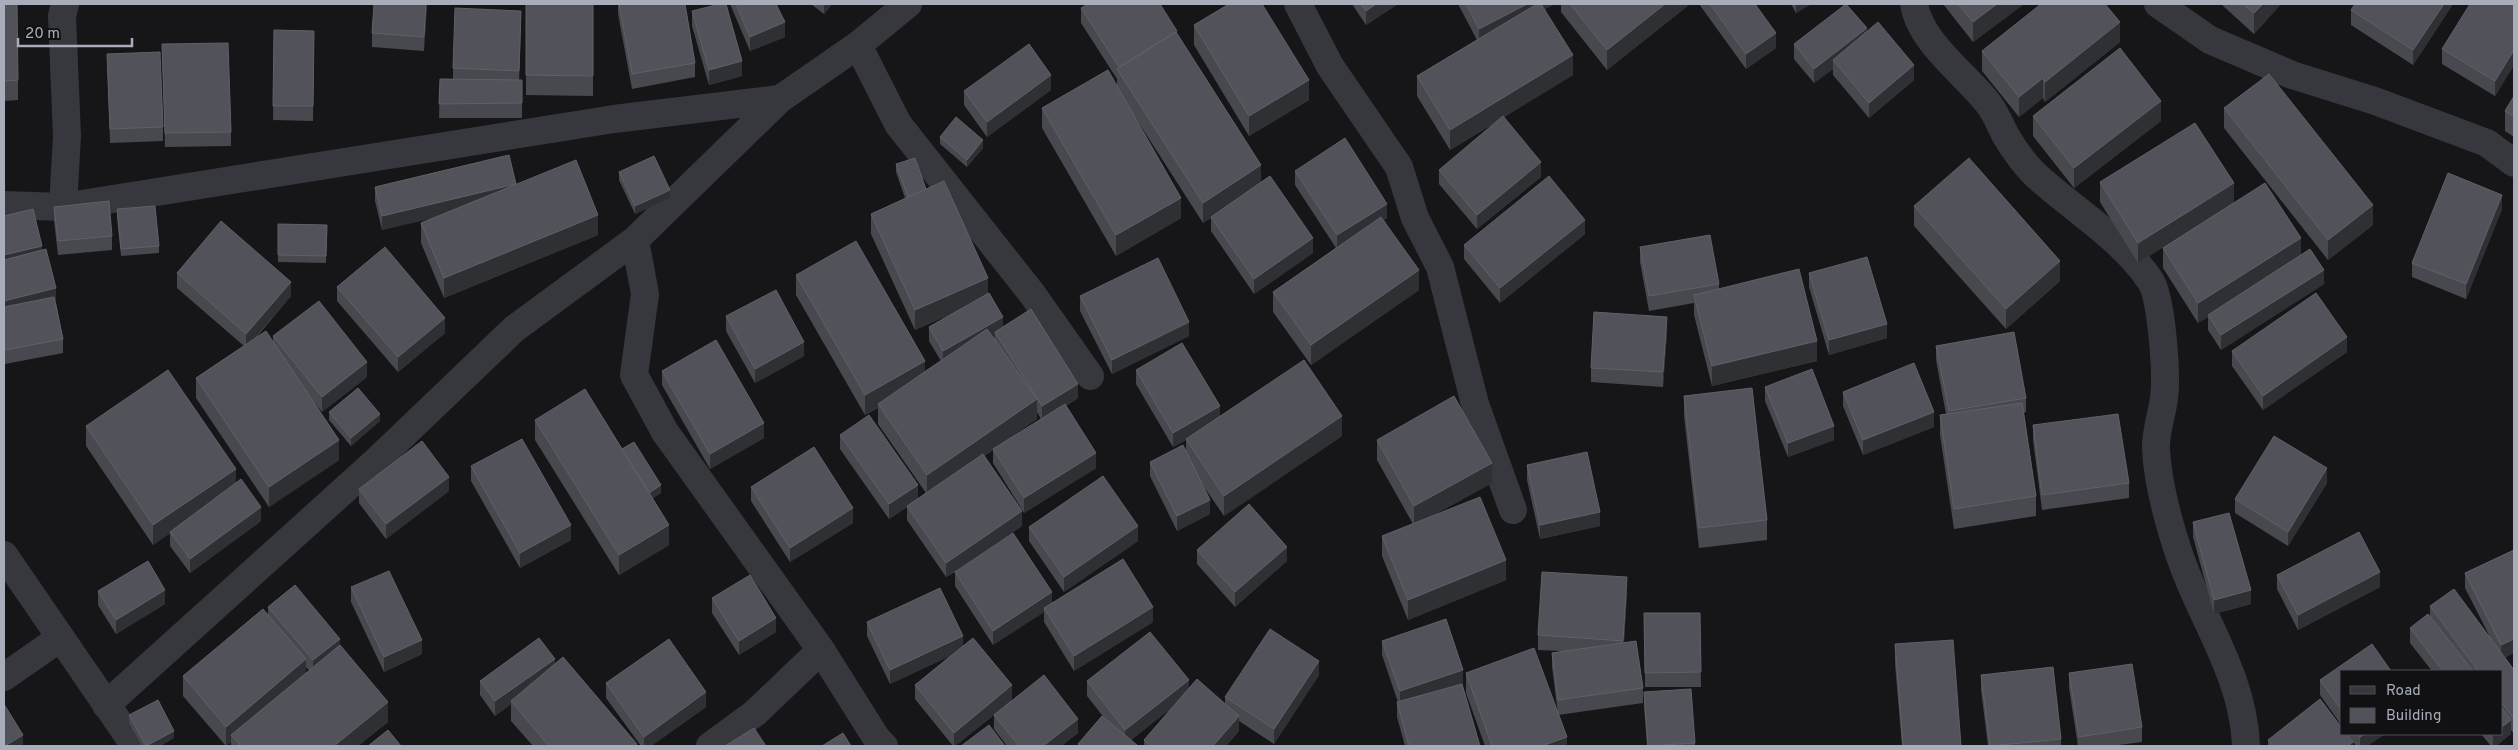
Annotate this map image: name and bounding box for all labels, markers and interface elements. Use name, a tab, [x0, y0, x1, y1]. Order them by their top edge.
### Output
scale bar	[18, 15, 131, 47]
text: 20 m	[25, 25, 60, 44]
legend	[2340, 670, 2503, 735]
text: Road	[2386, 682, 2421, 701]
text: Building	[2386, 707, 2441, 726]

